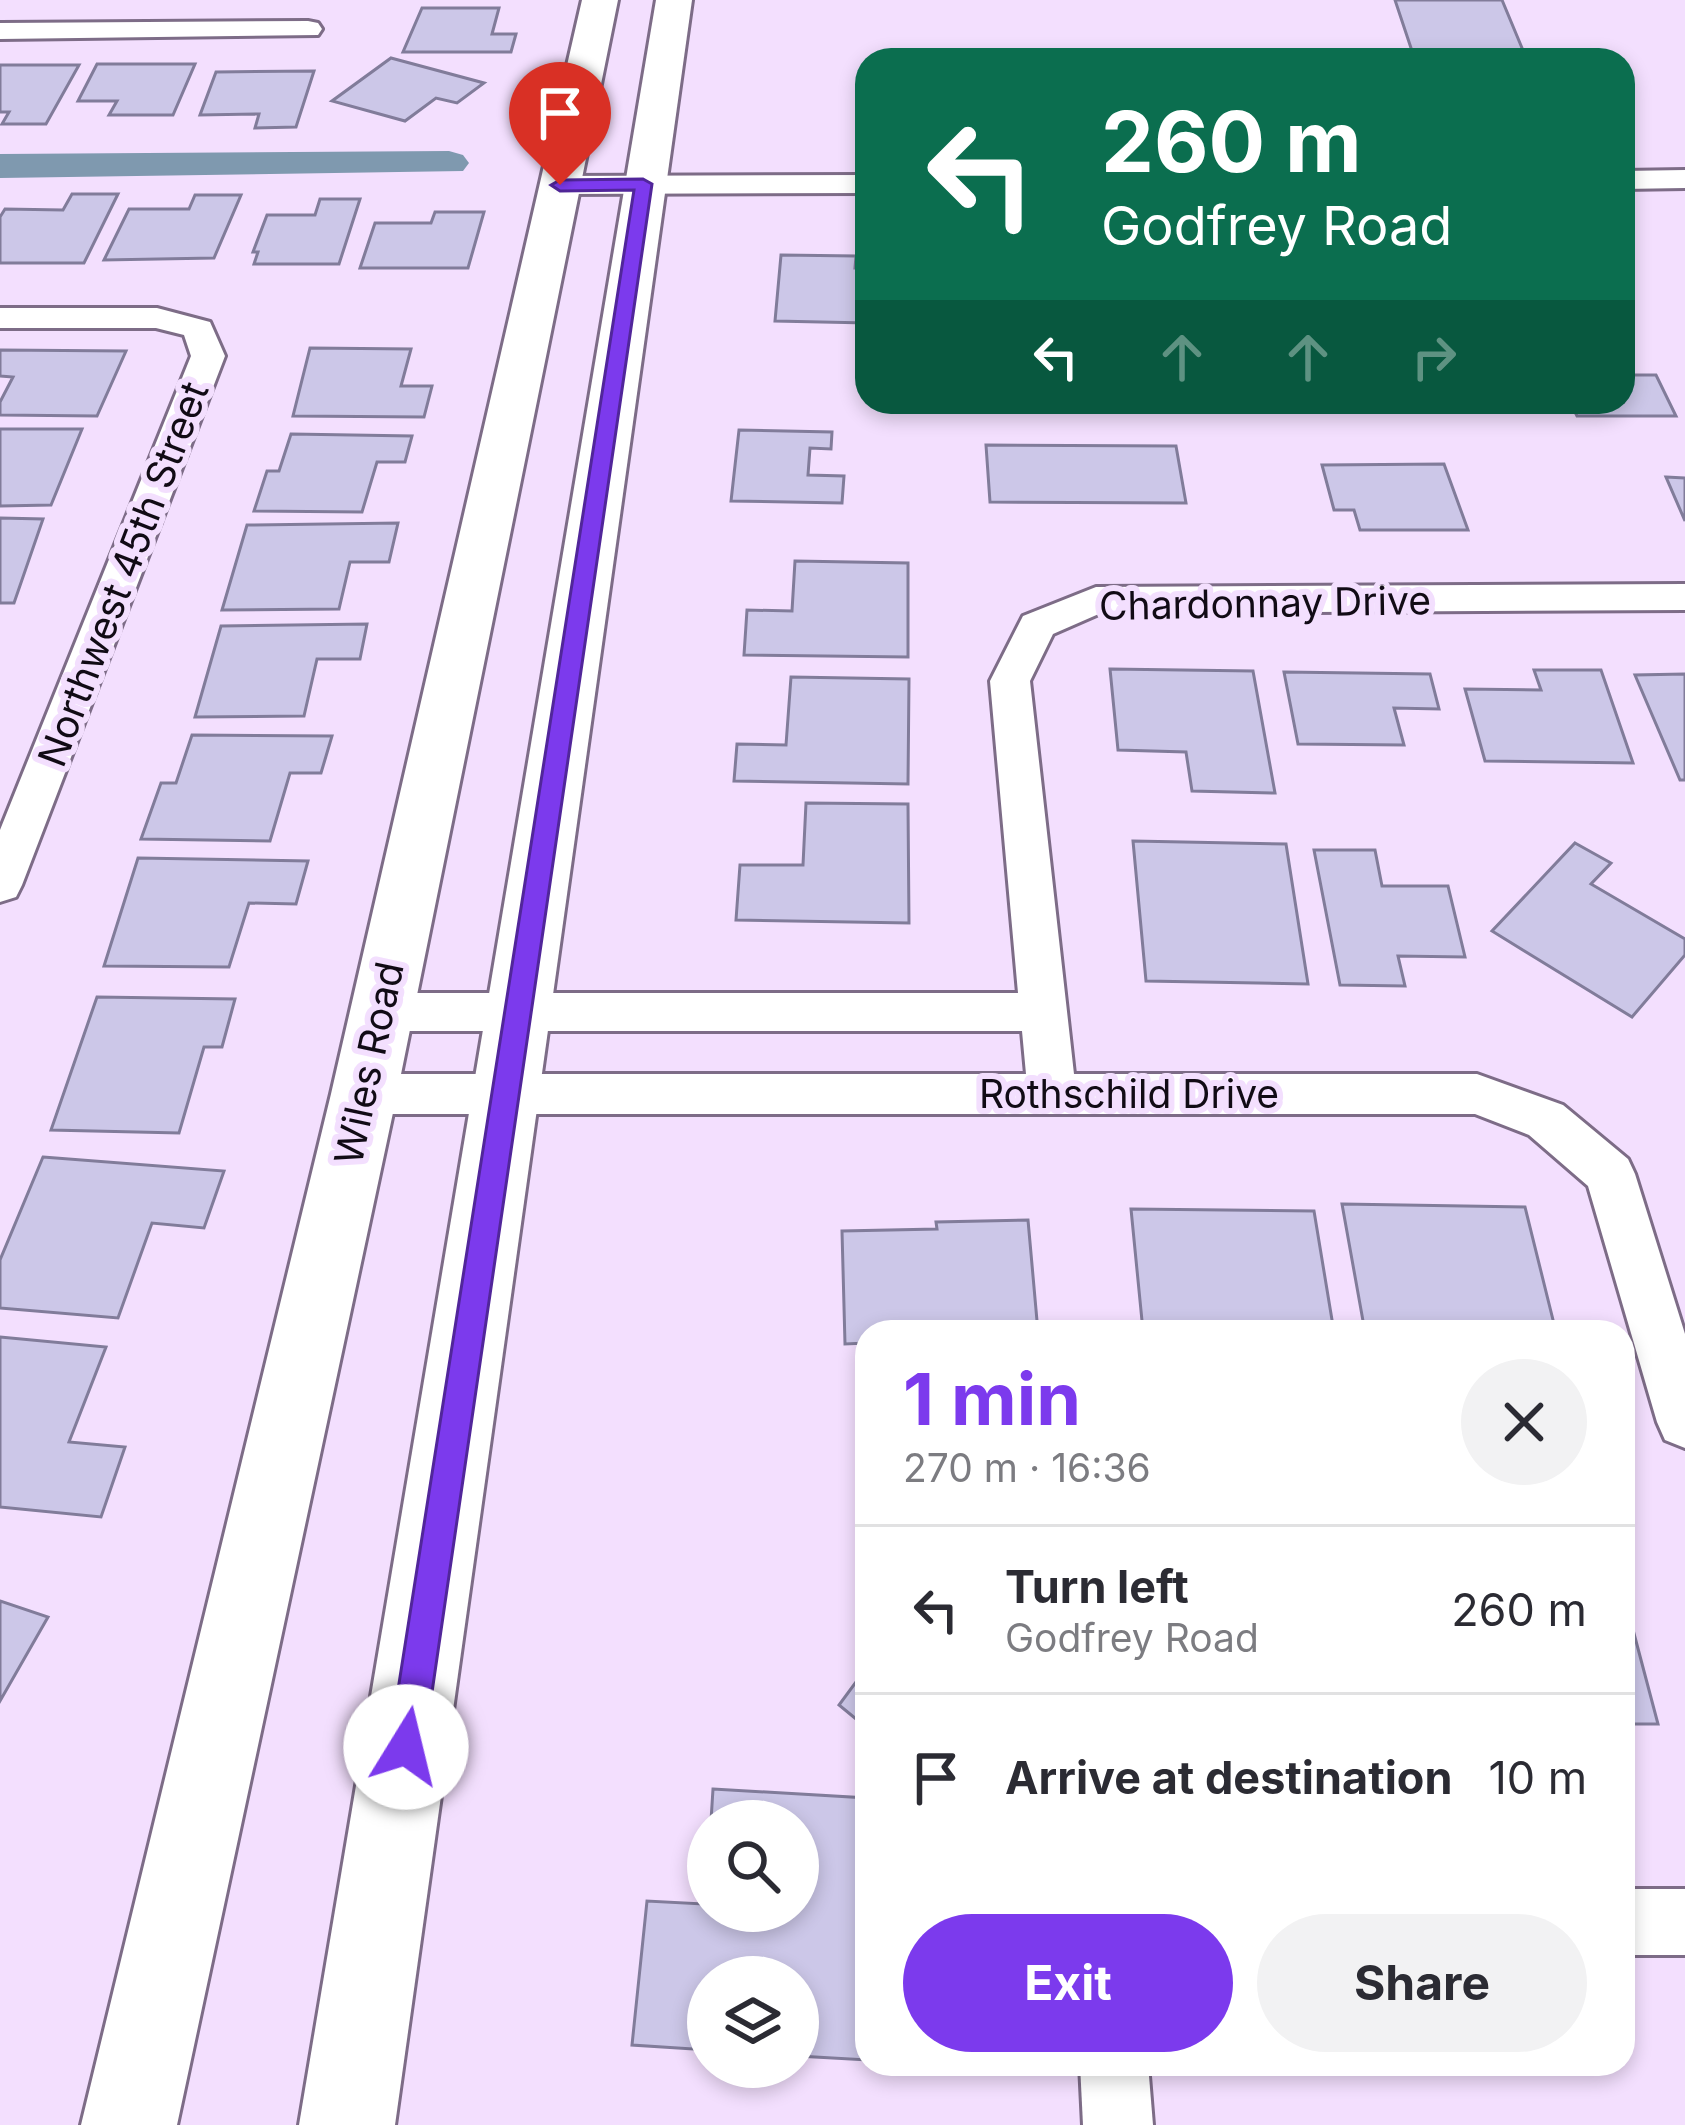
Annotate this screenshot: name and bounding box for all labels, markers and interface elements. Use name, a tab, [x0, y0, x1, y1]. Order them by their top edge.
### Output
pin	[509, 62, 611, 185]
icon: arrive	[527, 80, 593, 146]
text: 260 m	[1101, 91, 1362, 192]
icon: left	[903, 96, 1059, 252]
text: Godfrey Road	[1101, 193, 1452, 258]
icon: left	[1023, 324, 1089, 390]
icon: ahead	[1149, 324, 1215, 390]
icon: ahead	[1275, 324, 1341, 390]
icon: right	[1401, 324, 1467, 390]
street label: Northwest 45th Street	[28, 375, 218, 773]
street label: Chardonnay Drive	[1099, 576, 1431, 629]
street label: Wiles Road	[324, 957, 413, 1168]
street label: Rothschild Drive	[979, 1070, 1279, 1117]
text: 1 min	[903, 1355, 1081, 1442]
button: close	[1461, 1359, 1587, 1485]
text: 270 m · 16:36	[903, 1444, 1151, 1491]
text: Turn left	[1005, 1559, 1189, 1614]
icon: left	[903, 1577, 969, 1643]
text: 260 m	[1451, 1582, 1587, 1637]
text: Godfrey Road	[1005, 1614, 1259, 1661]
position arrow	[343, 1684, 469, 1810]
icon: arrive	[903, 1745, 969, 1811]
text: Arrive at destination	[1005, 1750, 1452, 1805]
text: 10 m	[1488, 1750, 1587, 1805]
map controls	[687, 1800, 819, 2088]
button: search	[687, 1800, 819, 1932]
button: Exit	[903, 1914, 1233, 2052]
button: Share	[1257, 1914, 1587, 2052]
button: layers	[687, 1956, 819, 2088]

